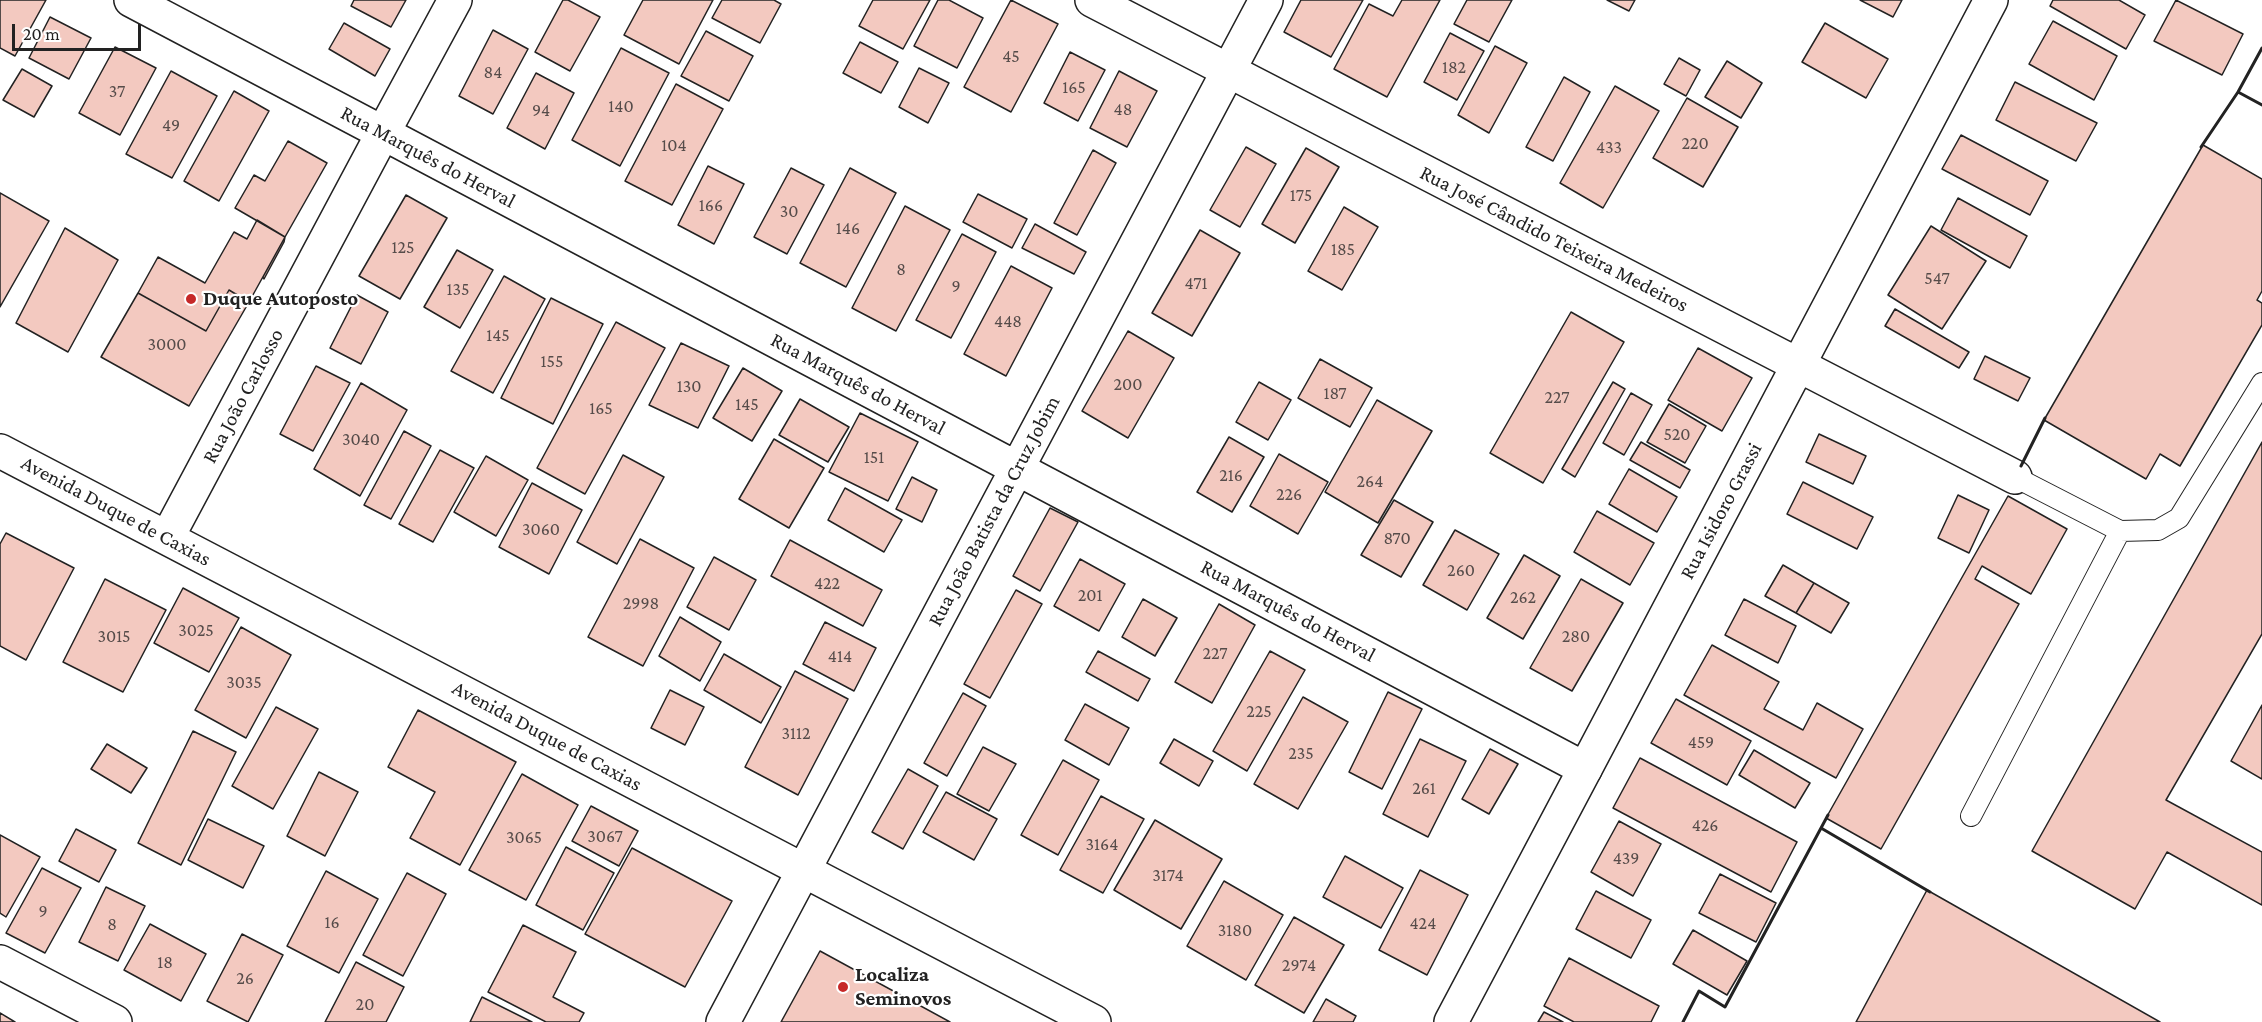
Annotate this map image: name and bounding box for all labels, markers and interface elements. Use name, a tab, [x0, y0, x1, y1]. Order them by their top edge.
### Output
scale bar	[15, 12, 144, 50]
text: 20 m	[23, 24, 60, 44]
house number: 45	[1002, 45, 1020, 67]
house number: 182	[1442, 56, 1466, 78]
house number: 84	[484, 61, 502, 83]
house number: 165	[1062, 76, 1086, 98]
house number: 37	[109, 80, 125, 102]
house number: 140	[608, 95, 634, 117]
house number: 48	[1114, 98, 1132, 120]
house number: 94	[532, 99, 550, 121]
street label: Rua Marquês do Herval	[336, 100, 520, 214]
house number: 49	[162, 114, 180, 136]
house number: 220	[1681, 132, 1709, 154]
house number: 104	[661, 134, 687, 156]
house number: 433	[1596, 136, 1622, 158]
street label: Rua José Cândido Teixeira Medeiros	[1416, 160, 1692, 318]
house number: 175	[1290, 184, 1312, 206]
house number: 166	[699, 194, 723, 216]
house number: 30	[780, 200, 798, 222]
house number: 146	[836, 217, 860, 239]
house number: 125	[391, 236, 415, 258]
house number: 185	[1331, 238, 1355, 260]
house number: 8	[896, 258, 906, 280]
house number: 547	[1924, 267, 1950, 289]
house number: 471	[1184, 272, 1208, 294]
house number: 9	[951, 275, 961, 297]
house number: 135	[446, 278, 470, 300]
place label: Duque Autoposto	[203, 286, 358, 312]
marker: Duque Autoposto	[184, 292, 198, 306]
house number: 448	[994, 310, 1022, 332]
street label: Rua João Carlosso	[197, 324, 289, 468]
house number: 145	[486, 324, 510, 346]
street label: Rua Marquês do Herval	[766, 327, 950, 441]
house number: 3000	[147, 333, 187, 355]
house number: 155	[541, 350, 563, 372]
house number: 200	[1114, 373, 1142, 395]
house number: 130	[677, 375, 701, 397]
house number: 187	[1323, 382, 1347, 404]
house number: 227	[1544, 386, 1570, 408]
street label: Rua João Batista da Cruz Jobim	[922, 391, 1066, 631]
house number: 145	[735, 393, 759, 415]
house number: 165	[589, 397, 613, 419]
house number: 520	[1664, 423, 1690, 445]
house number: 3040	[342, 428, 380, 450]
street label: Rua Isidoro Grassi	[1674, 438, 1768, 584]
house number: 151	[864, 446, 884, 468]
street label: Avenida Duque de Caxias	[17, 450, 215, 572]
house number: 216	[1219, 464, 1243, 486]
house number: 264	[1357, 470, 1383, 492]
house number: 226	[1276, 483, 1302, 505]
house number: 3060	[522, 518, 560, 540]
house number: 870	[1383, 527, 1411, 549]
street label: Rua Marquês do Herval	[1196, 554, 1380, 668]
house number: 260	[1447, 559, 1475, 581]
house number: 422	[814, 572, 840, 594]
house number: 201	[1078, 584, 1102, 606]
house number: 262	[1510, 586, 1536, 608]
house number: 2998	[623, 592, 659, 614]
house number: 3025	[178, 619, 214, 641]
house number: 3015	[97, 625, 131, 647]
house number: 280	[1562, 625, 1590, 647]
house number: 227	[1202, 642, 1228, 664]
house number: 414	[828, 645, 852, 667]
house number: 3035	[226, 671, 262, 693]
street label: Avenida Duque de Caxias	[448, 675, 646, 797]
house number: 225	[1246, 700, 1272, 722]
house number: 3112	[781, 722, 811, 744]
house number: 459	[1688, 731, 1714, 753]
house number: 235	[1288, 742, 1314, 764]
house number: 261	[1412, 777, 1436, 799]
house number: 426	[1692, 814, 1718, 836]
house number: 3067	[587, 825, 623, 847]
house number: 3065	[506, 826, 542, 848]
house number: 3164	[1086, 833, 1118, 855]
house number: 439	[1613, 847, 1639, 869]
house number: 3174	[1152, 864, 1184, 886]
house number: 9	[38, 900, 48, 922]
house number: 16	[324, 911, 340, 933]
house number: 424	[1410, 912, 1436, 934]
house number: 8	[107, 913, 117, 935]
house number: 3180	[1218, 919, 1252, 941]
house number: 18	[157, 951, 173, 973]
house number: 2974	[1282, 954, 1316, 976]
place label: Localiza Seminovos	[855, 962, 951, 1012]
house number: 26	[236, 967, 254, 989]
marker: Localiza Seminovos	[836, 980, 850, 994]
house number: 20	[356, 993, 374, 1015]

